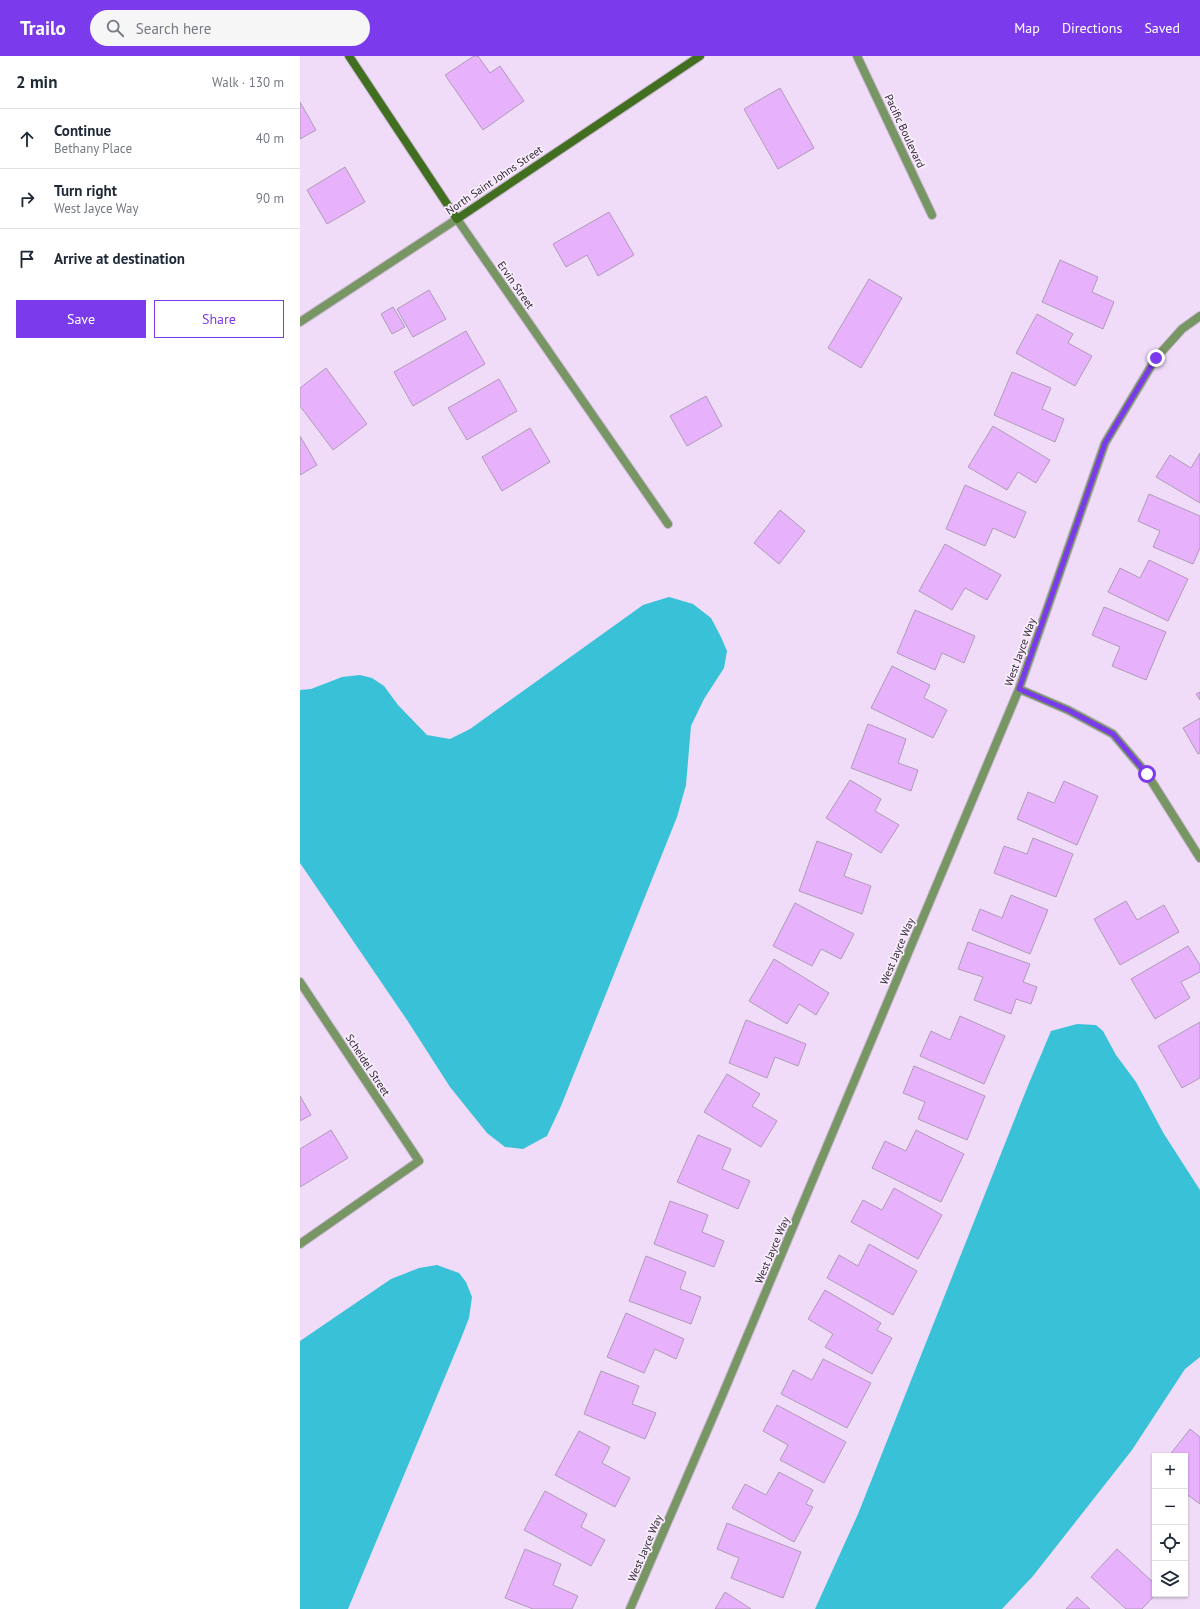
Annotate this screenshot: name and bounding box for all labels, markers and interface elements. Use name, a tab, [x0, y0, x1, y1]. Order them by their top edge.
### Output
search box	[90, 10, 370, 46]
text: Trailo	[20, 16, 66, 40]
icon: search	[104, 17, 126, 39]
text: Search here	[136, 19, 211, 38]
text: Map	[1014, 19, 1040, 37]
text: Directions	[1062, 19, 1122, 37]
text: Saved	[1144, 19, 1180, 37]
text: 2 min	[16, 71, 57, 93]
text: Walk · 130 m	[212, 74, 284, 91]
street label: Pacific Boulevard	[882, 92, 928, 170]
text: Continue	[54, 121, 111, 140]
icon: ahead	[16, 128, 38, 150]
text: 40 m	[256, 130, 284, 147]
text: Bethany Place	[54, 140, 132, 157]
street label: North Saint Johns Street	[443, 142, 545, 218]
text: Turn right	[54, 181, 117, 200]
icon: right	[16, 188, 38, 210]
text: 90 m	[256, 190, 284, 207]
text: West Jayce Way	[54, 200, 138, 217]
icon: arrive	[16, 248, 38, 270]
text: Arrive at destination	[54, 249, 185, 268]
street label: Ervin Street	[495, 258, 538, 312]
button: Save	[16, 300, 146, 338]
button: Share	[154, 300, 284, 338]
route end	[1147, 349, 1165, 367]
street label: West Jayce Way	[1001, 615, 1039, 688]
route start	[1138, 765, 1156, 783]
street label: West Jayce Way	[877, 915, 918, 987]
street label: Scheidel Street	[343, 1031, 393, 1099]
street label: West Jayce Way	[752, 1214, 793, 1286]
map controls	[1152, 1453, 1188, 1597]
button: +	[1152, 1453, 1188, 1489]
button: −	[1152, 1489, 1188, 1525]
street label: West Jayce Way	[625, 1512, 666, 1584]
button: locate	[1152, 1525, 1188, 1561]
button: layers	[1152, 1561, 1188, 1597]

